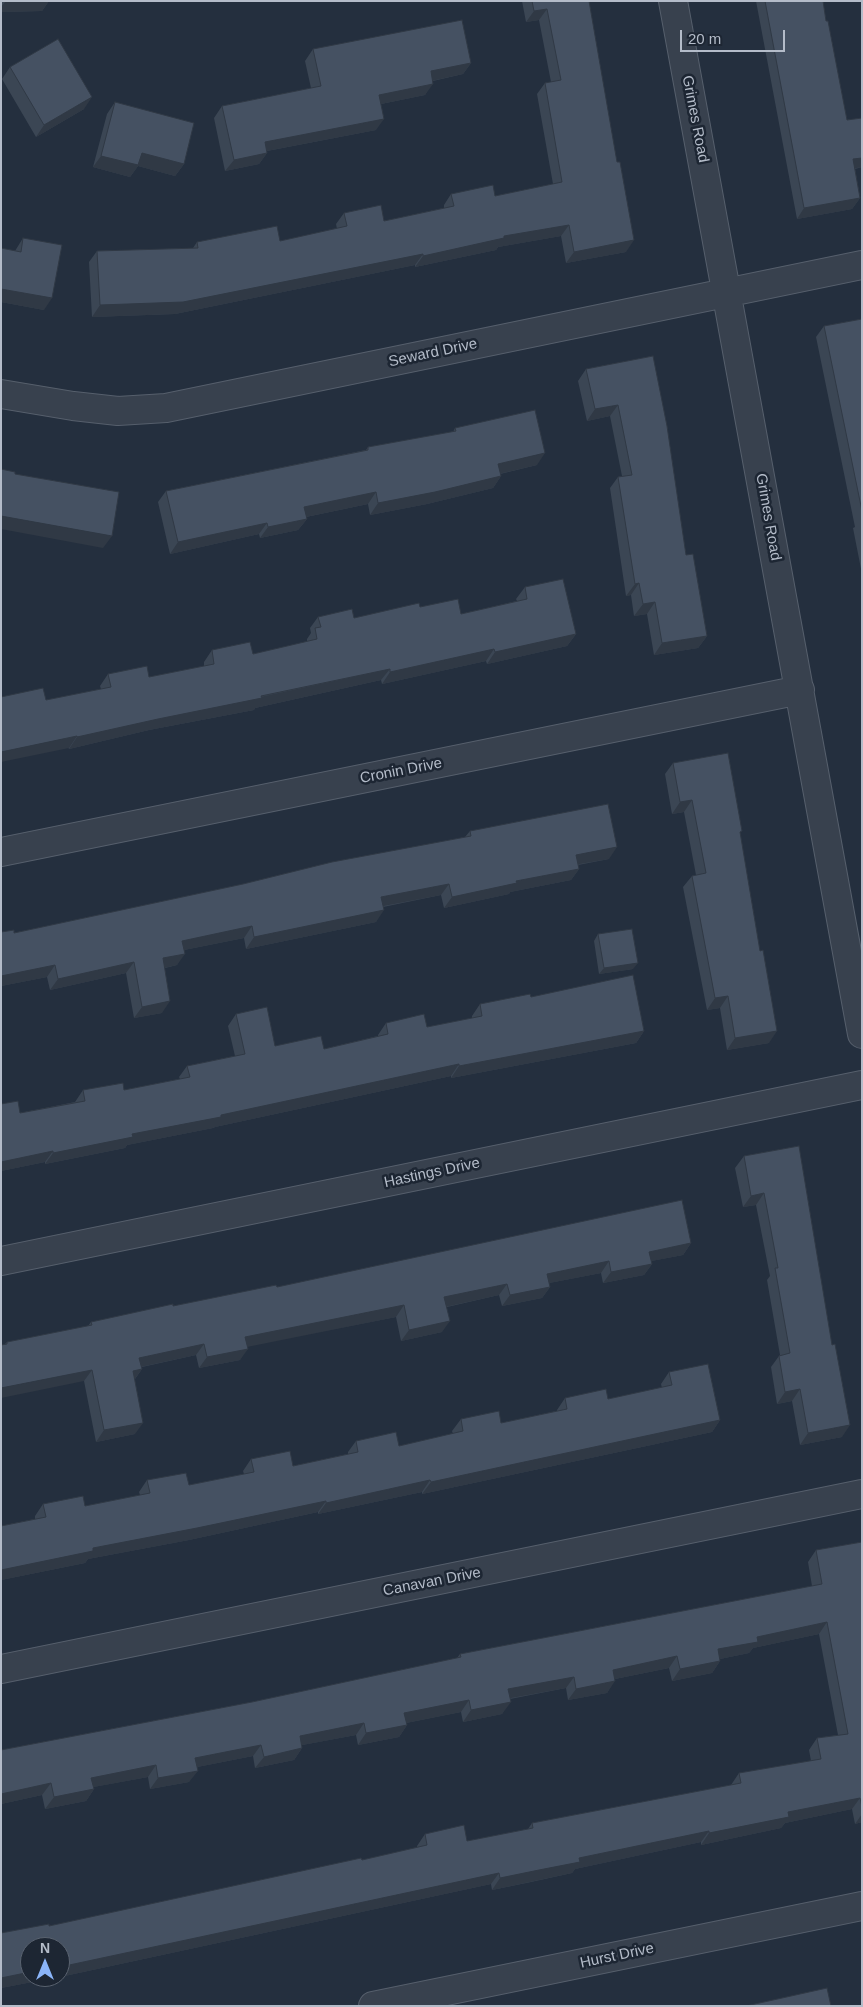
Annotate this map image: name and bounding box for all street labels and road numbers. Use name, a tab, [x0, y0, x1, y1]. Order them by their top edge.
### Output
street label: Grimes Road	[678, 74, 712, 164]
street label: Seward Drive	[387, 335, 479, 371]
street label: Grimes Road	[751, 472, 785, 562]
street label: Cronin Drive	[358, 754, 444, 788]
street label: Hastings Drive	[382, 1154, 482, 1192]
street label: Canavan Drive	[382, 1564, 482, 1600]
street label: Hurst Drive	[578, 1939, 656, 1973]

